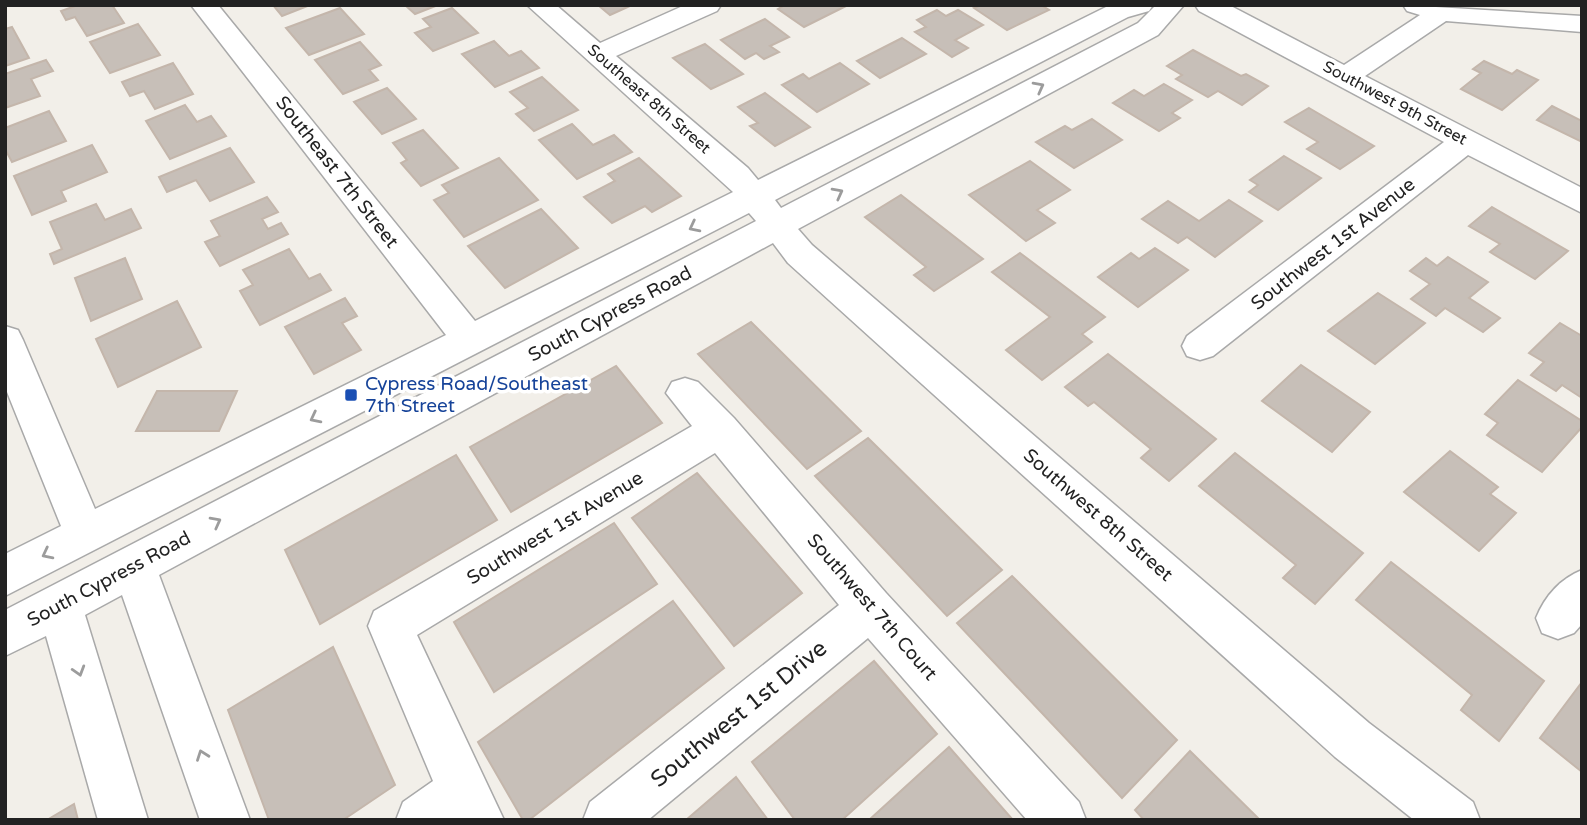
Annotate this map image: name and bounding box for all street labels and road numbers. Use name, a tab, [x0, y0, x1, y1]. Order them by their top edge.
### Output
street label: Southeast 8th Street	[583, 40, 715, 158]
street label: Southwest 9th Street	[1320, 57, 1470, 149]
street label: Southeast 7th Street	[271, 92, 403, 252]
street label: Southwest 1st Avenue	[1247, 173, 1419, 315]
street label: South Cypress Road	[525, 262, 695, 366]
street label: Southwest 8th Street	[1019, 444, 1177, 586]
street label: Southwest 1st Avenue	[463, 467, 647, 589]
street label: South Cypress Road	[24, 527, 194, 631]
street label: Southwest 7th Court	[802, 529, 942, 685]
street label: Southwest 1st Drive	[645, 634, 833, 794]

